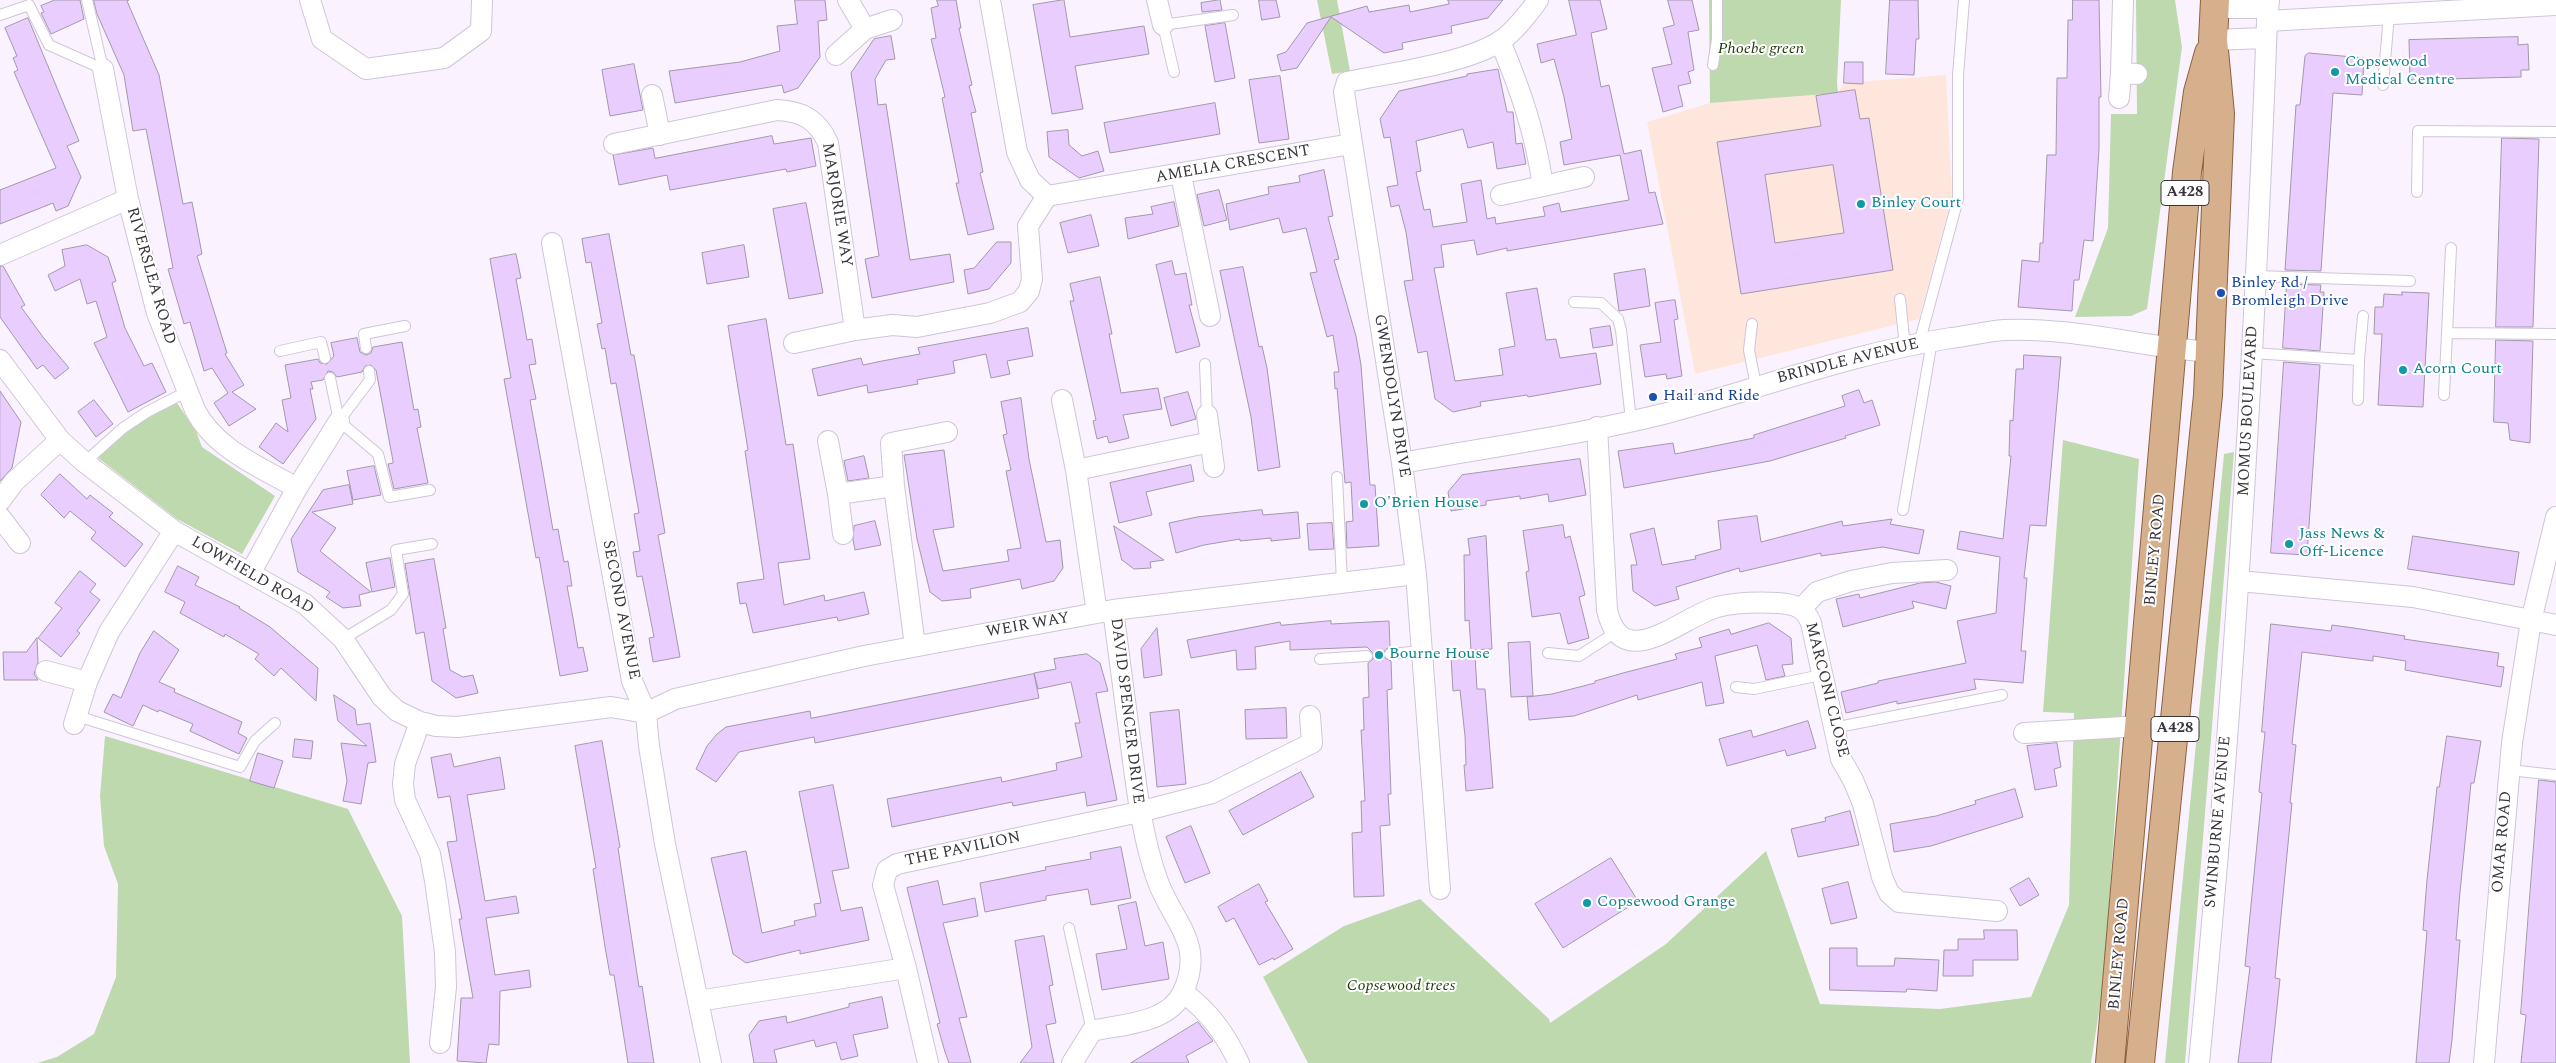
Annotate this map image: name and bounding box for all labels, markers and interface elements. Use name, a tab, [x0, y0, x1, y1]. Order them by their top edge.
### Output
park label: Phoebe green	[1718, 40, 1804, 60]
place label: Copsewood Medical Centre	[2345, 53, 2455, 91]
marker: Copsewood Medical Centre	[2329, 66, 2341, 78]
street label: MARJORIE WAY	[817, 141, 855, 269]
street label: AMELIA CRESCENT	[1154, 142, 1312, 188]
road number: A428	[2161, 180, 2209, 206]
place label: Binley Court	[1871, 194, 1961, 214]
marker: Binley Court	[1855, 198, 1867, 210]
street label: RIVERSLEA ROAD	[121, 205, 179, 347]
place label: Binley Rd / Bromleigh Drive	[2231, 274, 2349, 312]
marker: Binley Rd / Bromleigh Drive	[2215, 287, 2227, 299]
street label: GWENDOLYN DRIVE	[1369, 313, 1413, 479]
street label: MOMUS BOULEVARD	[2235, 325, 2263, 497]
street label: BRINDLE AVENUE	[1775, 335, 1921, 389]
place label: Acorn Court	[2413, 360, 2502, 380]
marker: Acorn Court	[2397, 364, 2409, 376]
place label: Hail and Ride	[1663, 387, 1760, 407]
marker: Hail and Ride	[1647, 391, 1659, 403]
street label: BINLEY ROAD	[2142, 493, 2170, 607]
place label: O'Brien House	[1374, 494, 1479, 514]
marker: O'Brien House	[1358, 498, 1370, 510]
place label: Jass News & Off-Licence	[2299, 525, 2385, 563]
street label: LOWFIELD ROAD	[187, 533, 317, 619]
marker: Jass News & Off-Licence	[2283, 538, 2295, 550]
street label: SECOND AVENUE	[597, 539, 643, 681]
street label: WEIR WAY	[985, 609, 1071, 643]
street label: DAVID SPENCER DRIVE	[1105, 617, 1147, 805]
street label: MARCONI CLOSE	[1800, 620, 1852, 760]
place label: Bourne House	[1389, 645, 1490, 665]
marker: Bourne House	[1373, 649, 1385, 661]
road number: A428	[2151, 716, 2199, 742]
street label: SWINBURNE AVENUE	[2202, 735, 2236, 909]
street label: OMAR ROAD	[2489, 790, 2517, 894]
street label: THE PAVILION	[903, 828, 1023, 872]
place label: Copsewood Grange	[1597, 893, 1736, 913]
marker: Copsewood Grange	[1581, 897, 1593, 909]
street label: BINLEY ROAD	[2106, 897, 2134, 1011]
park label: Copsewood trees	[1347, 977, 1455, 997]

